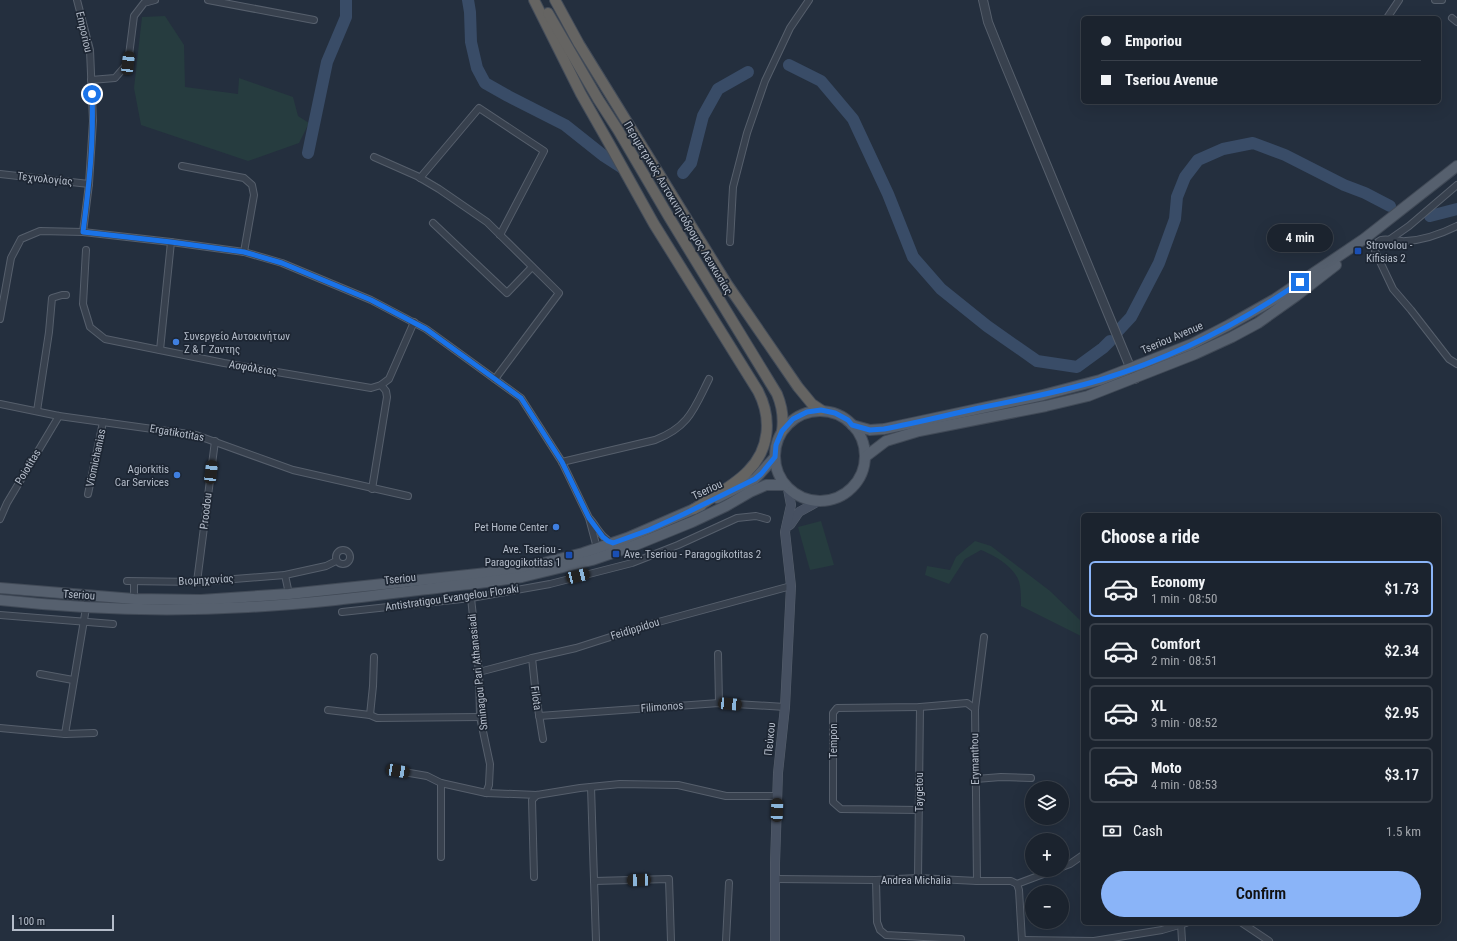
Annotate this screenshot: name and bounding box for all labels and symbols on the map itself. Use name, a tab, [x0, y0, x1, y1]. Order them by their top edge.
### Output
street label: Emporiou	[73, 10, 95, 54]
car	[121, 50, 135, 76]
route start	[83, 85, 101, 103]
street label: Περιμετρικός Αυτοκινητόδρομος Λευκωσίας	[621, 119, 735, 297]
street label: Τεχνολογίας	[17, 170, 73, 188]
callout: 4 min	[1267, 224, 1333, 252]
place label: Strovolou - Kifisias 2	[1366, 239, 1413, 265]
marker: Strovolou - Kifisias 2	[1353, 246, 1363, 256]
route end	[1291, 273, 1309, 291]
street label: Tseriou Avenue	[1139, 319, 1205, 357]
place label: Συνεργείο Αυτοκινήτων Ζ & Γ Ζαντης	[184, 330, 290, 356]
marker: Συνεργείο Αυτοκινήτων Ζ & Γ Ζαντης	[171, 337, 181, 347]
street label: Ασφάλειας	[228, 358, 278, 378]
street label: Ergatikotitas	[149, 422, 205, 444]
street label: Viomichanias	[84, 428, 108, 488]
street label: Poiotitas	[12, 447, 44, 487]
car	[204, 459, 218, 485]
place label: Agiorkitis Car Services	[115, 463, 169, 489]
marker: Agiorkitis Car Services	[172, 470, 182, 480]
street label: Tseriou	[690, 477, 724, 503]
street label: Proodou	[197, 492, 215, 530]
place label: Pet Home Center	[474, 521, 549, 534]
marker: Pet Home Center	[551, 522, 561, 532]
place label: Ave. Tseriou - Paragogikotitas 1	[485, 543, 561, 569]
place label: Ave. Tseriou - Paragogikotitas 2	[624, 548, 761, 561]
marker: Ave. Tseriou - Paragogikotitas 2	[611, 549, 621, 559]
marker: Ave. Tseriou - Paragogikotitas 1	[564, 550, 574, 560]
car	[565, 567, 591, 585]
street label: Tseriou	[383, 571, 417, 587]
street label: Βιομηχανίας	[178, 572, 234, 588]
street label: Antistratigou Evangelou Floraki	[384, 582, 520, 614]
street label: Tseriou	[63, 587, 95, 603]
street label: Sminagou Pari Athanasiadi	[465, 613, 491, 731]
street label: Feidippidou	[609, 615, 661, 643]
street label: Filota	[528, 685, 544, 711]
car	[718, 697, 742, 711]
street label: Filimonos	[640, 699, 684, 715]
street label: Πεύκου	[762, 722, 778, 756]
street label: Tempon	[827, 724, 840, 758]
street label: Erymanthou	[968, 733, 982, 785]
car	[385, 763, 411, 779]
street label: Taygetou	[913, 772, 926, 812]
car	[771, 798, 783, 822]
car	[627, 874, 651, 886]
street label: Andrea Michalia	[881, 874, 951, 887]
scale bar	[12, 913, 114, 932]

